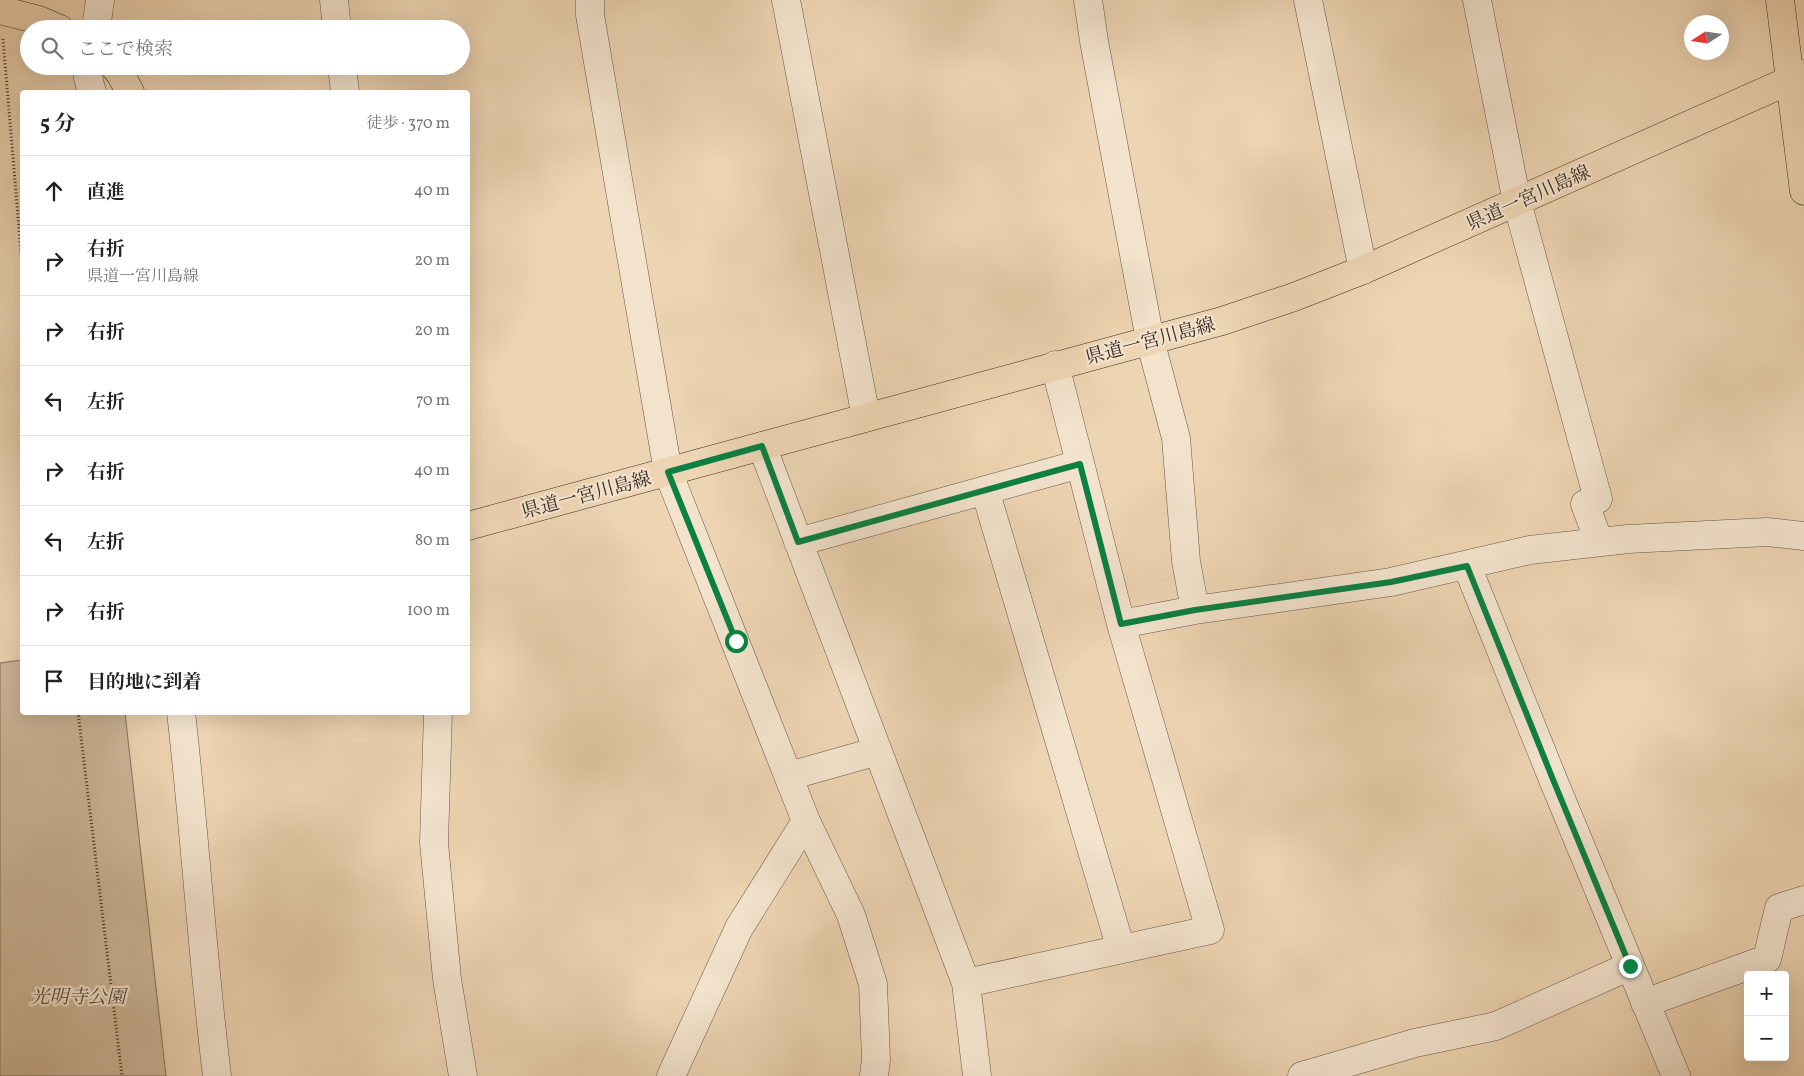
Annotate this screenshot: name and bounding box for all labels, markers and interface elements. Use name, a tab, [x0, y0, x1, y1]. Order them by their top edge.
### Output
north arrow	[1684, 15, 1729, 60]
search box	[20, 20, 470, 75]
icon: search	[38, 34, 66, 62]
text: ここで検索	[78, 37, 173, 63]
text: 5 分	[40, 110, 75, 139]
text: 徒歩 · 370 m	[366, 113, 450, 135]
street label: 県道一宮川島線	[1463, 160, 1595, 238]
icon: ahead	[40, 177, 68, 205]
text: 直進	[87, 180, 125, 206]
text: 40 m	[414, 180, 450, 202]
text: 右折	[87, 237, 125, 263]
icon: right	[40, 247, 68, 275]
text: 20 m	[415, 250, 450, 272]
text: 県道一宮川島線	[87, 266, 199, 288]
street label: 県道一宮川島線	[1083, 312, 1218, 372]
icon: right	[40, 317, 68, 345]
text: 右折	[87, 320, 125, 346]
text: 20 m	[415, 320, 450, 342]
icon: left	[40, 387, 68, 415]
text: 左折	[87, 390, 125, 416]
text: 70 m	[416, 390, 450, 412]
icon: right	[40, 457, 68, 485]
text: 右折	[87, 460, 125, 486]
text: 40 m	[414, 460, 450, 482]
street label: 県道一宮川島線	[519, 466, 654, 526]
icon: left	[40, 527, 68, 555]
text: 左折	[87, 530, 125, 556]
text: 80 m	[415, 530, 450, 552]
icon: right	[40, 597, 68, 625]
text: 右折	[87, 600, 125, 626]
text: 100 m	[407, 600, 450, 622]
route start	[725, 630, 748, 653]
icon: arrive	[40, 667, 68, 695]
text: 目的地に到着	[87, 670, 201, 696]
route end	[1619, 955, 1642, 978]
map controls	[1744, 971, 1789, 1061]
button: +	[1744, 971, 1789, 1016]
park label: 光明寺公園	[30, 985, 128, 1011]
button: −	[1744, 1016, 1789, 1061]

